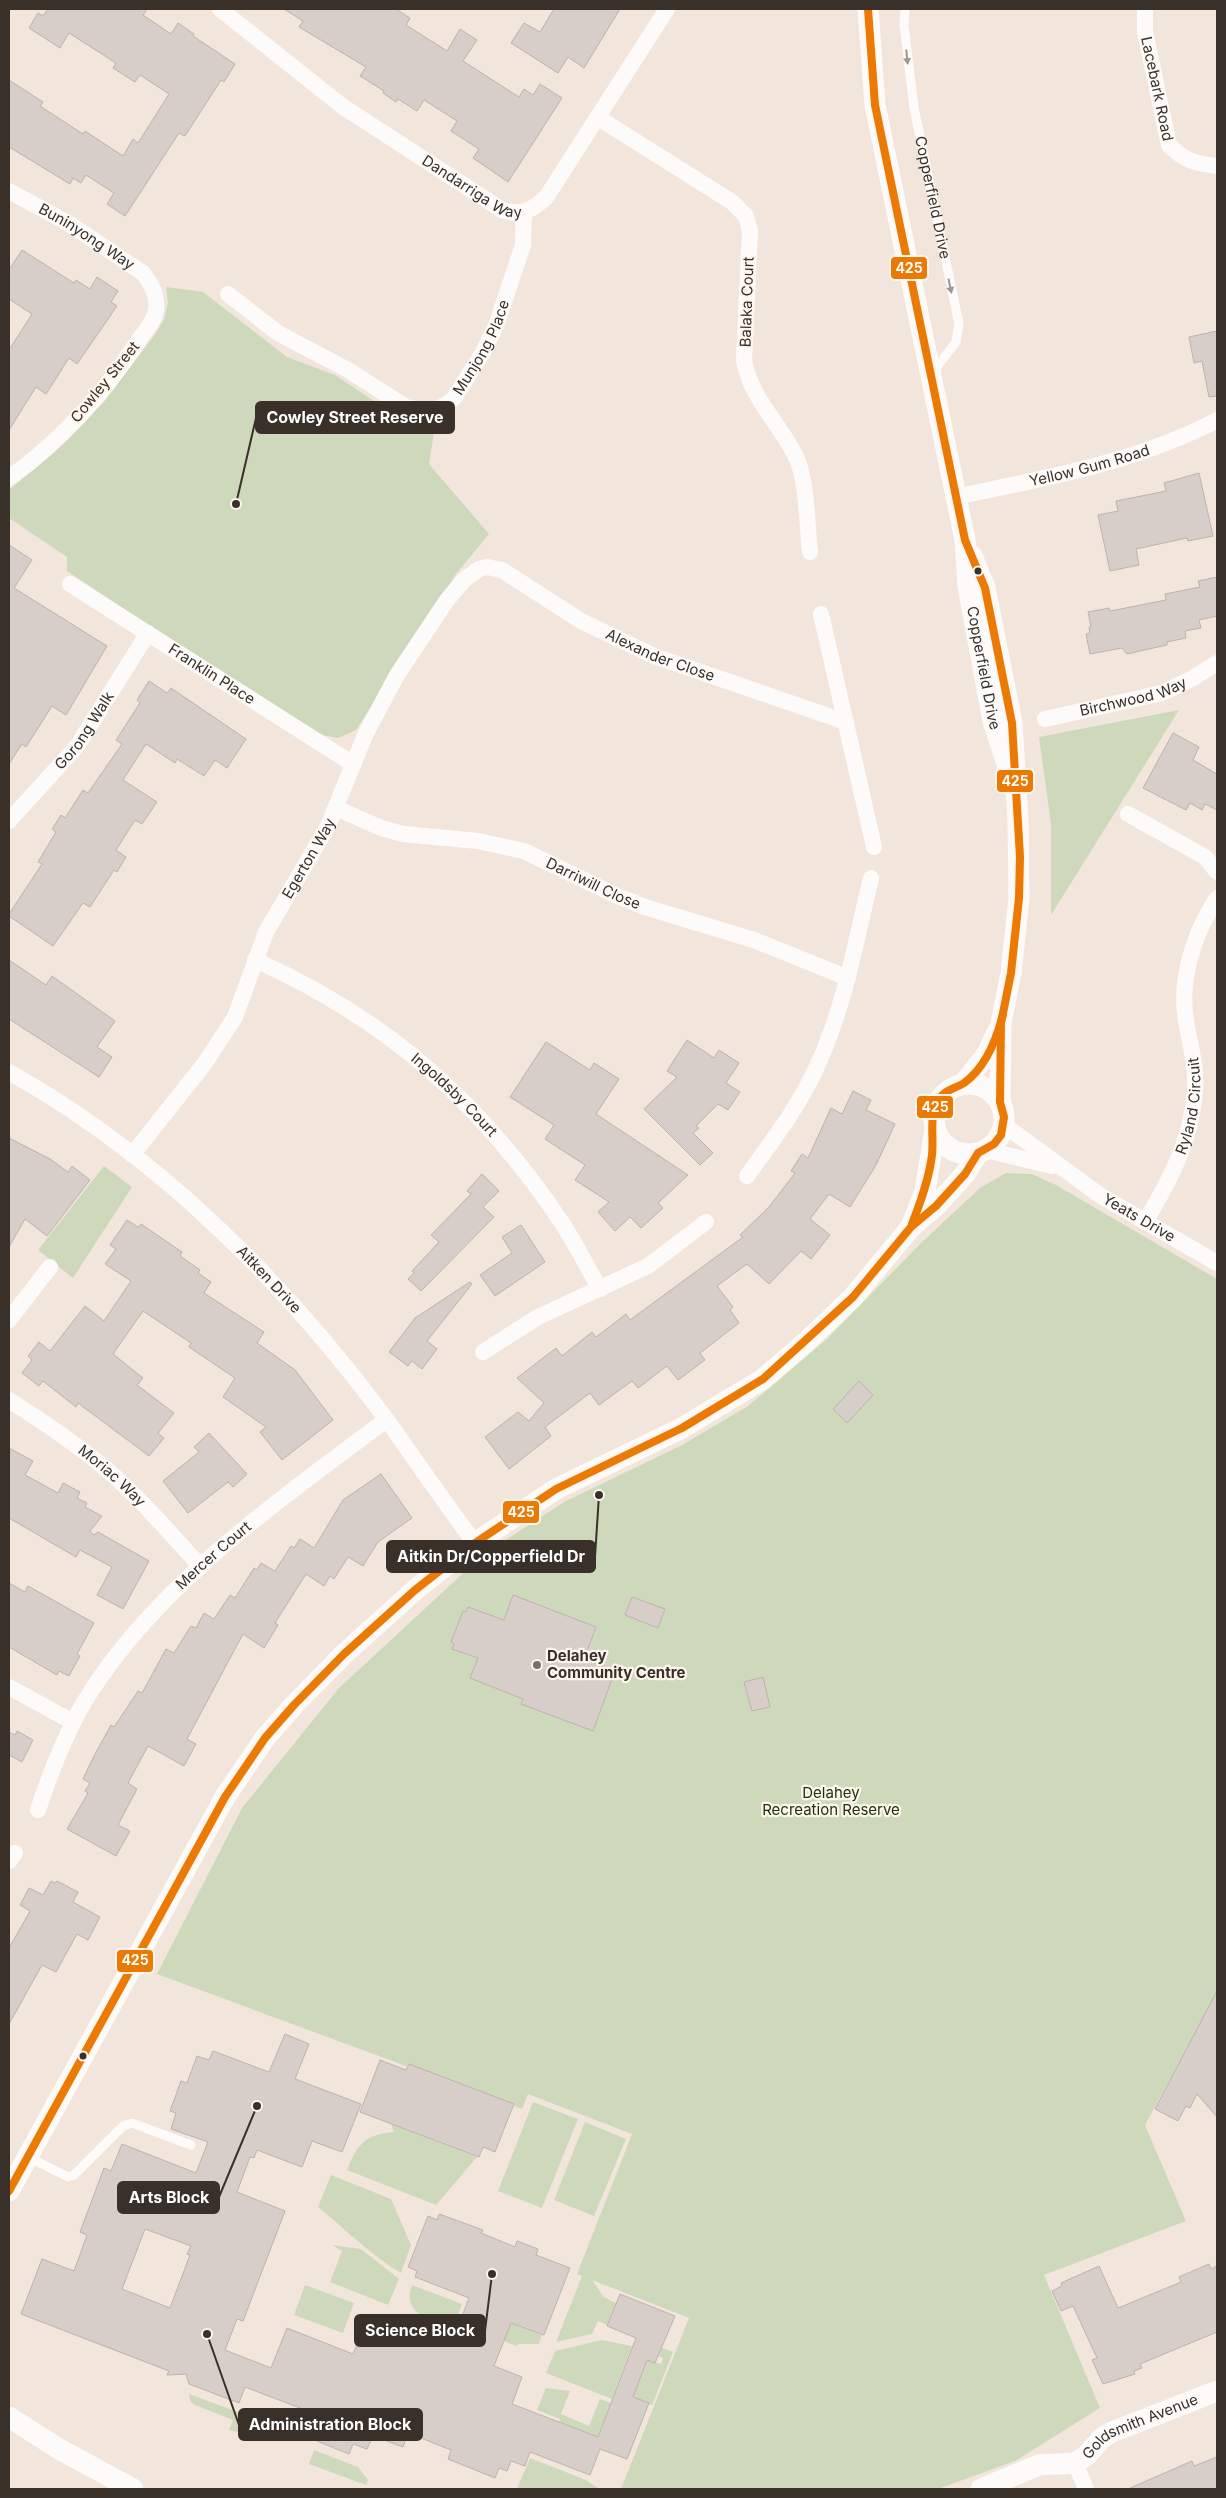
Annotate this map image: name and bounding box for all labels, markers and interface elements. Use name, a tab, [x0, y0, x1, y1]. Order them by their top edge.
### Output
street label: Lacebark Road	[1137, 35, 1178, 143]
one-way arrow	[903, 50, 911, 66]
street label: Copperfield Drive	[911, 134, 955, 261]
street label: Dandarriga Way	[419, 151, 523, 221]
street label: Buninyong Way	[35, 199, 139, 274]
street label: Balaka Court	[735, 256, 758, 348]
line badge: 425	[890, 256, 928, 280]
text: 425	[895, 259, 923, 276]
one-way arrow	[947, 278, 955, 294]
street label: Munjong Place	[448, 297, 513, 398]
street label: Cowley Street	[66, 337, 143, 426]
callout: Cowley Street Reserve	[256, 402, 454, 433]
text: Cowley Street Reserve	[266, 407, 444, 427]
street label: Yellow Gum Road	[1027, 440, 1152, 490]
unlabelled marker	[973, 566, 983, 576]
street label: Copperfield Drive	[963, 605, 1005, 732]
street label: Alexander Close	[603, 624, 717, 685]
street label: Franklin Place	[165, 639, 259, 708]
street label: Birchwood Way	[1078, 672, 1190, 720]
street label: Gorong Walk	[50, 687, 118, 773]
line badge: 425	[996, 769, 1034, 793]
text: 425	[1001, 772, 1029, 789]
street label: Egerton Way	[278, 815, 339, 902]
street label: Darriwill Close	[543, 853, 643, 913]
street label: Ingoldsby Court	[407, 1048, 502, 1140]
street label: Ryland Circuit	[1171, 1056, 1204, 1157]
line badge: 425	[916, 1095, 954, 1119]
text: 425	[921, 1098, 949, 1115]
street label: Yeats Drive	[1100, 1189, 1179, 1246]
street label: Aitken Drive	[233, 1241, 306, 1317]
street label: Moriac Way	[75, 1440, 150, 1511]
line badge: 425	[502, 1500, 540, 1524]
text: 425	[507, 1503, 535, 1520]
street label: Mercer Court	[171, 1517, 255, 1593]
callout: Aitkin Dr/Copperfield Dr	[387, 1541, 595, 1572]
text: Aitkin Dr/Copperfield Dr	[397, 1546, 586, 1566]
place label: Delahey Community Centre	[547, 1646, 685, 1682]
marker: Delahey Community Centre	[531, 1659, 543, 1671]
park label: Delahey Recreation Reserve	[762, 1783, 900, 1819]
line badge: 425	[116, 1949, 154, 1973]
text: 425	[121, 1951, 149, 1968]
unlabelled marker	[78, 2051, 88, 2061]
callout: Arts Block	[118, 2182, 219, 2213]
text: Arts Block	[129, 2187, 210, 2207]
callout: Science Block	[355, 2315, 485, 2346]
text: Science Block	[365, 2320, 476, 2340]
street label: Goldsmith Avenue	[1078, 2389, 1201, 2463]
callout: Administration Block	[239, 2409, 422, 2440]
text: Administration Block	[249, 2414, 412, 2434]

